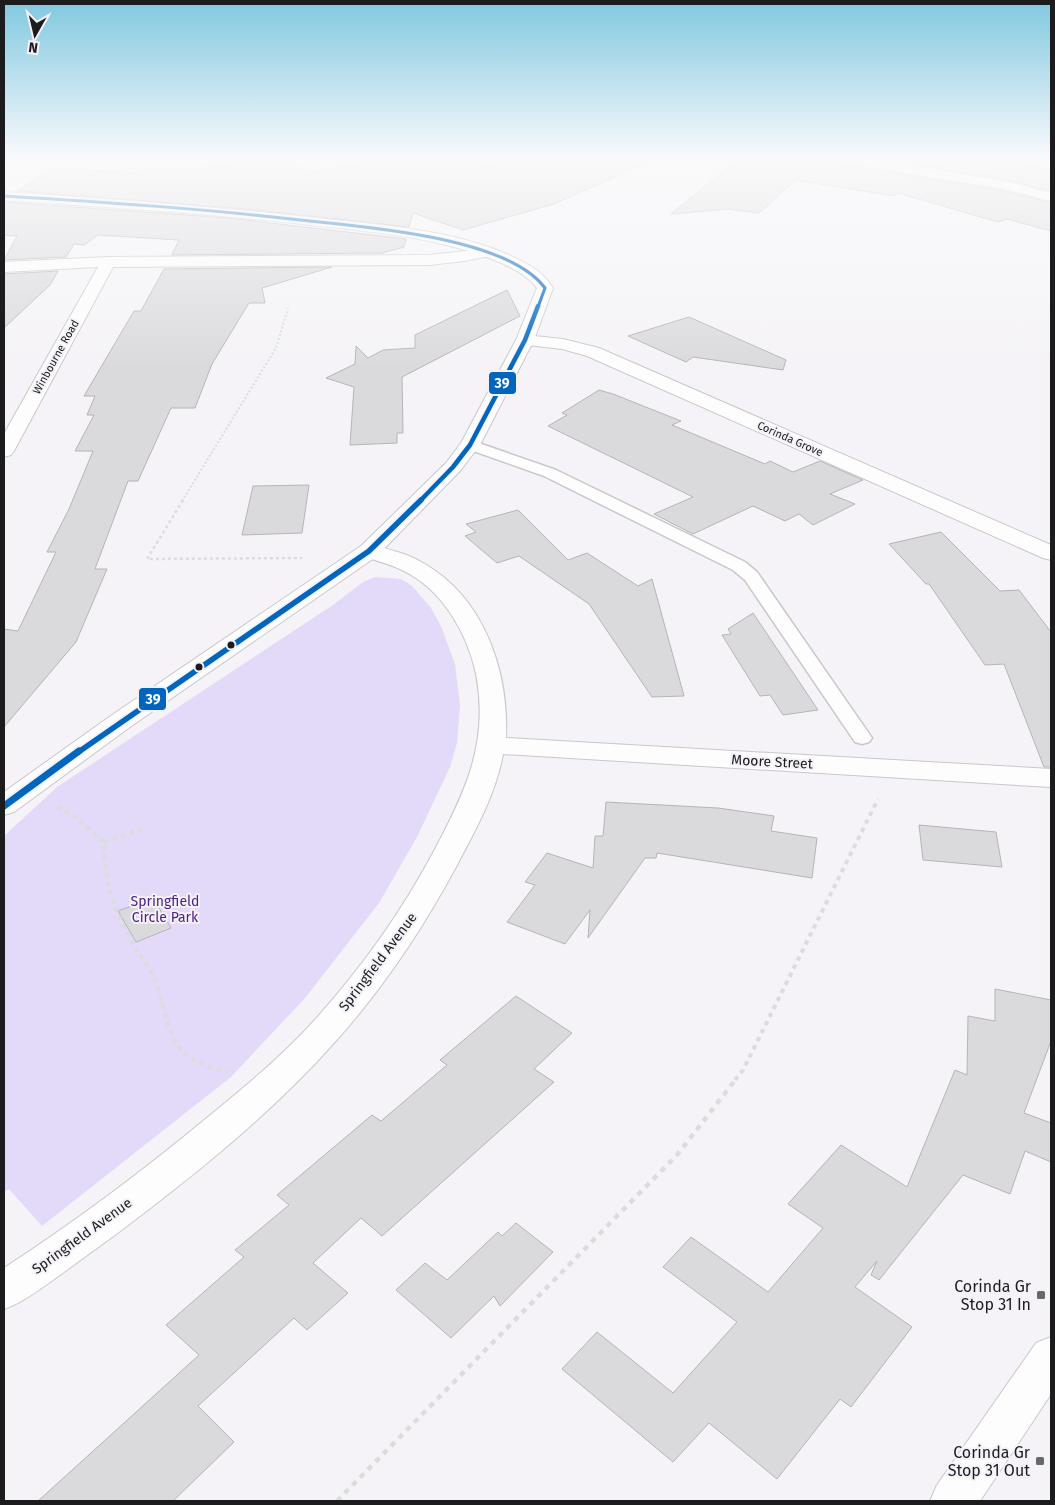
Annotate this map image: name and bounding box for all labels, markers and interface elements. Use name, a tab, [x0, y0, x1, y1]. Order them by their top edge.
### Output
north arrow	[10, 10, 60, 60]
text: N	[27, 38, 39, 56]
street label: Winbourne Road	[30, 318, 82, 396]
line badge: 39	[488, 371, 517, 395]
text: 39	[494, 375, 510, 392]
street label: Corinda Grove	[755, 419, 825, 459]
unlabelled marker	[226, 640, 236, 650]
unlabelled marker	[194, 662, 204, 672]
line badge: 39	[138, 687, 167, 711]
text: 39	[145, 691, 161, 708]
street label: Moore Street	[731, 751, 814, 773]
park label: Springfield Circle Park	[131, 893, 199, 926]
street label: Springfield Avenue	[335, 909, 421, 1015]
street label: Springfield Avenue	[29, 1194, 135, 1278]
place label: Corinda Gr Stop 31 In	[954, 1277, 1032, 1314]
marker: Corinda Gr Stop 31 In	[1035, 1289, 1047, 1301]
place label: Corinda Gr Stop 31 Out	[948, 1443, 1031, 1480]
marker: Corinda Gr Stop 31 Out	[1034, 1455, 1046, 1467]

